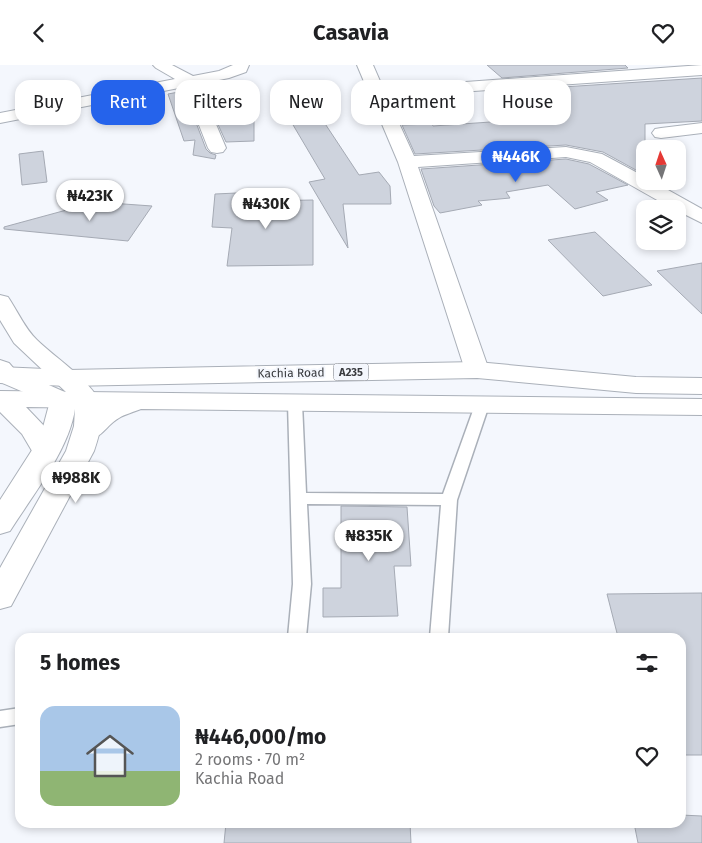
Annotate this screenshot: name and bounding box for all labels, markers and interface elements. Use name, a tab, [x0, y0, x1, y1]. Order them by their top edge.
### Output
icon: back	[25, 19, 53, 47]
text: Casavia	[313, 19, 389, 46]
icon: heart	[649, 19, 677, 47]
chip: Buy	[15, 80, 81, 125]
chip: Rent	[91, 80, 165, 125]
chip: Filters	[175, 80, 260, 125]
chip: New	[270, 80, 341, 125]
chip: Apartment	[351, 80, 474, 125]
chip: House	[484, 80, 571, 125]
north arrow	[636, 140, 686, 190]
map controls	[636, 140, 686, 250]
pin: ₦446K	[481, 141, 551, 183]
text: ₦446K	[492, 147, 540, 166]
pin: ₦423K	[55, 179, 125, 222]
text: ₦423K	[67, 186, 113, 205]
pin: ₦430K	[231, 187, 301, 230]
text: ₦430K	[242, 194, 290, 213]
button: layers	[636, 200, 686, 250]
road number: A235	[334, 363, 368, 381]
street label: Kachia Road	[257, 365, 325, 381]
pin: ₦988K	[41, 461, 111, 504]
text: ₦988K	[52, 468, 100, 487]
pin: ₦835K	[334, 519, 404, 562]
text: ₦835K	[346, 526, 392, 545]
icon: filters	[633, 649, 661, 677]
text: 5 homes	[40, 650, 120, 676]
text: ₦446,000/mo	[195, 724, 326, 750]
icon: home	[80, 726, 140, 786]
icon: heart	[633, 742, 661, 770]
text: 2 rooms · 70 m²	[195, 750, 305, 769]
text: Kachia Road	[195, 769, 284, 788]

